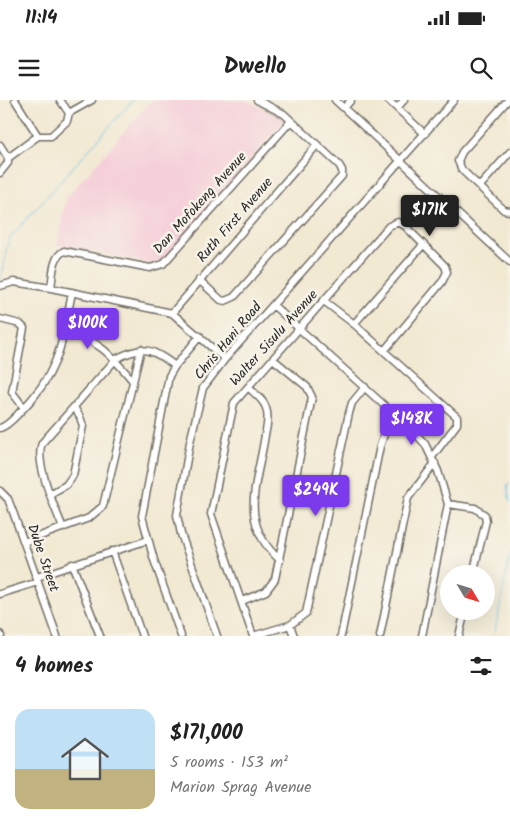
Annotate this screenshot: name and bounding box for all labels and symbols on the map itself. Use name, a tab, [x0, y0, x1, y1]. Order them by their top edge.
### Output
street label: Dan Mofokeng Avenue	[148, 146, 253, 259]
street label: Ruth First Avenue	[192, 172, 279, 268]
pin: $171K	[395, 194, 465, 237]
street label: Walter Sisulu Avenue	[225, 284, 324, 391]
street label: Chris Hani Road	[189, 296, 268, 385]
pin: $100K	[53, 308, 123, 350]
pin: $148K	[377, 404, 447, 446]
pin: $249K	[281, 474, 351, 517]
street label: Dube Street	[21, 521, 65, 595]
north arrow	[440, 565, 495, 620]

